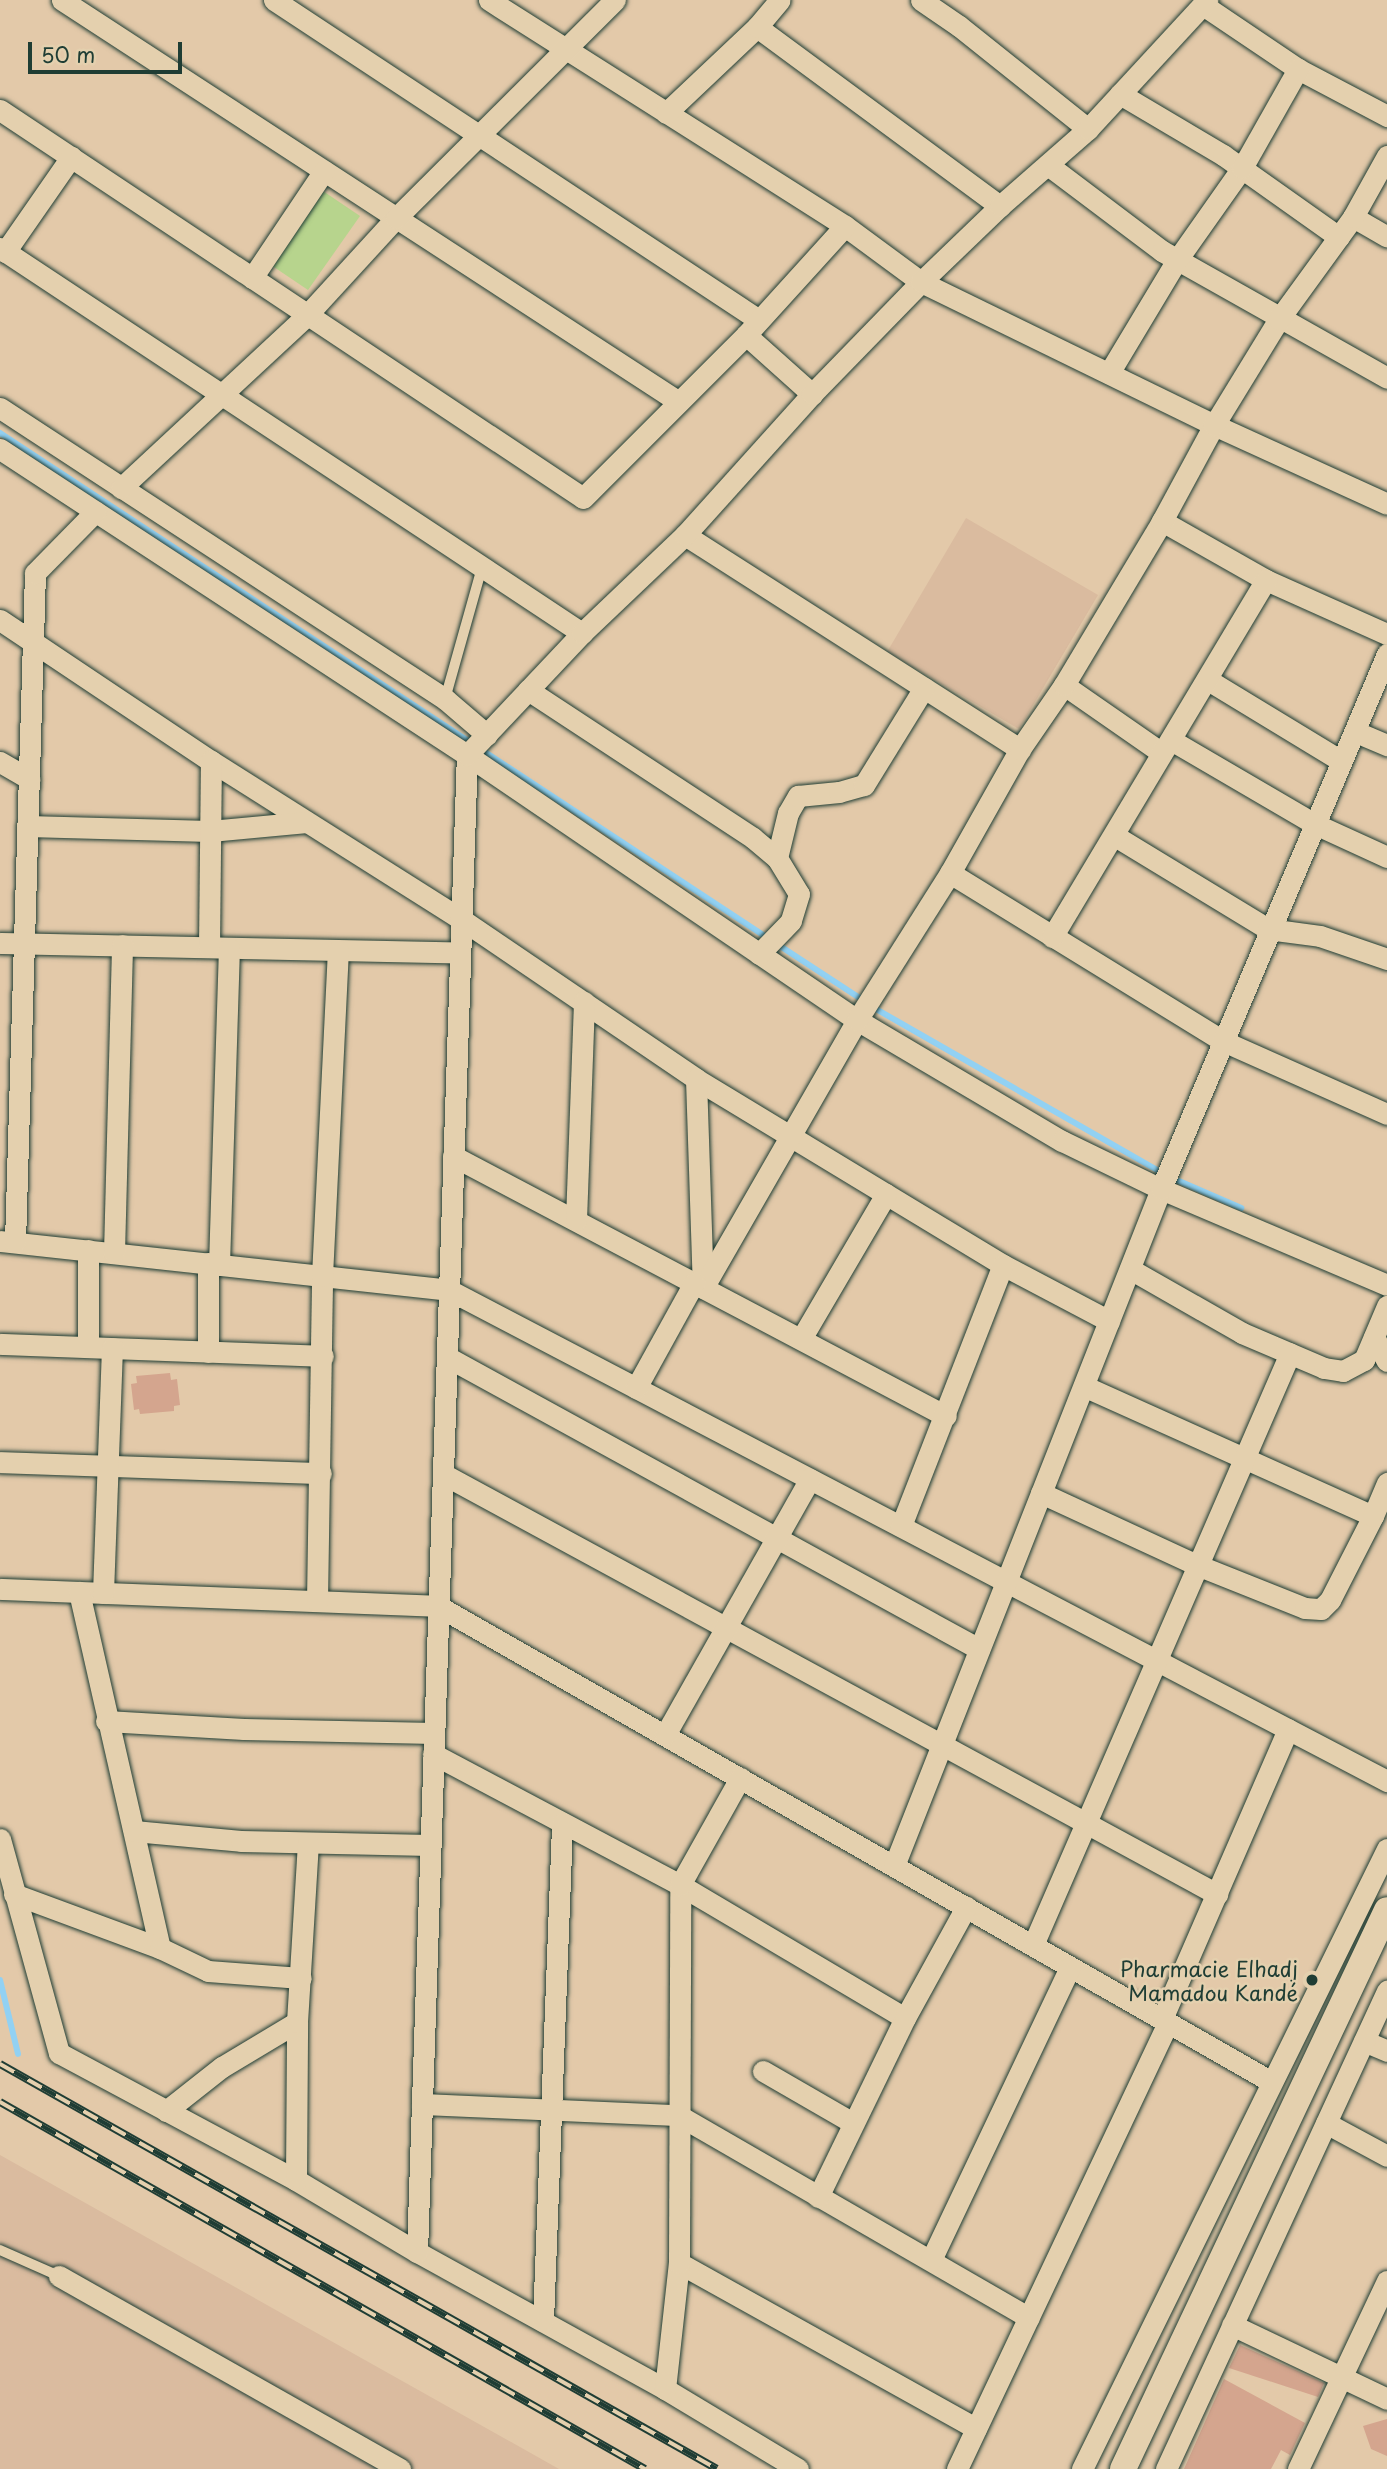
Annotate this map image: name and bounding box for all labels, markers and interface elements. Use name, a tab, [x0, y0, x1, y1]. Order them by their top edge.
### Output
scale bar	[32, 28, 186, 72]
text: 50 m	[41, 38, 95, 70]
place label: Pharmacie Elhadj Mamadou Kandé	[1119, 1955, 1298, 2005]
marker: Pharmacie Elhadj Mamadou Kandé	[1304, 1972, 1320, 1988]

